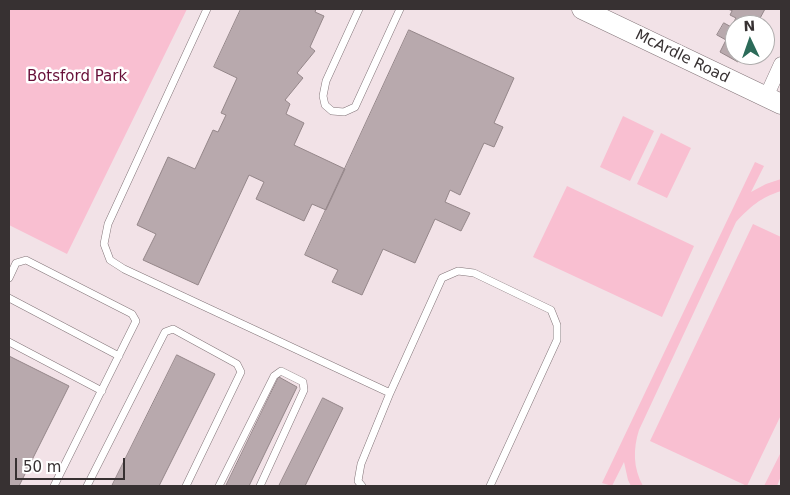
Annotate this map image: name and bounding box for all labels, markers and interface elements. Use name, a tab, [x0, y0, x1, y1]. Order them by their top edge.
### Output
north arrow	[725, 15, 775, 65]
text: N	[743, 18, 756, 34]
street label: McArdle Road	[632, 26, 732, 88]
park label: Botsford Park	[27, 68, 127, 86]
scale bar	[18, 448, 128, 480]
text: 50 m	[23, 458, 61, 476]

